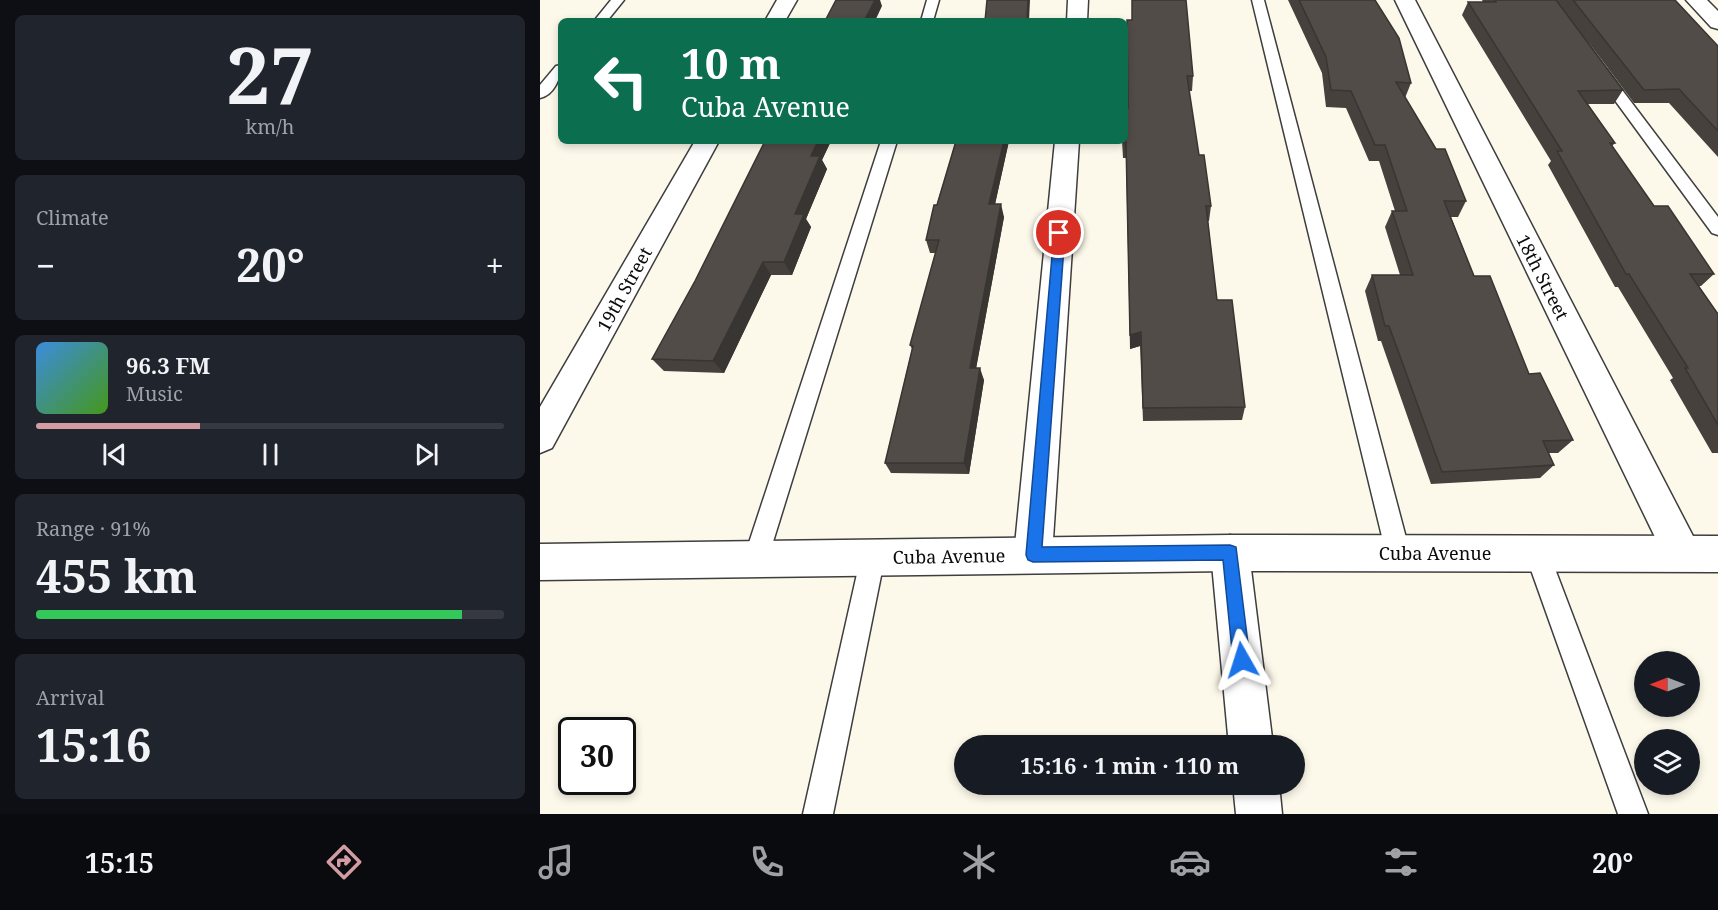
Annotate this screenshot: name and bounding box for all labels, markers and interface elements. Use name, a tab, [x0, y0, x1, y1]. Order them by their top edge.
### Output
text: 27	[226, 21, 314, 127]
text: 10 m	[681, 34, 781, 91]
icon: left	[582, 42, 660, 120]
text: Cuba Avenue	[681, 88, 850, 125]
text: km/h	[245, 113, 295, 140]
text: Climate	[36, 204, 109, 231]
pin	[1033, 207, 1084, 258]
icon: arrive	[1042, 216, 1075, 249]
street label: 18th Street	[1511, 230, 1575, 324]
text: 20°	[236, 234, 305, 295]
text: −	[36, 243, 55, 288]
text: +	[486, 243, 504, 288]
street label: 19th Street	[591, 243, 657, 335]
text: 96.3 FM	[126, 350, 210, 380]
text: Music	[126, 380, 183, 407]
icon: previous	[98, 438, 131, 471]
icon: pause	[254, 438, 287, 471]
icon: next	[410, 438, 443, 471]
text: Range · 91%	[36, 515, 150, 542]
street label: Cuba Avenue	[1379, 541, 1491, 565]
street label: Cuba Avenue	[892, 543, 1006, 569]
text: 455 km	[36, 545, 197, 606]
position arrow	[1210, 628, 1274, 692]
north arrow	[1634, 651, 1700, 717]
map controls	[1634, 651, 1700, 795]
text: Arrival	[36, 684, 104, 711]
text: 15:16	[36, 714, 151, 775]
speed limit sign: 30	[558, 717, 636, 795]
button: layers	[1634, 729, 1700, 795]
text: 15:16 · 1 min · 110 m	[1020, 750, 1239, 780]
icon: directions	[323, 841, 365, 883]
icon: music	[535, 841, 577, 883]
icon: phone	[746, 841, 788, 883]
icon: climate	[958, 841, 1000, 883]
icon: car	[1169, 841, 1211, 883]
icon: filters	[1380, 841, 1422, 883]
text: 15:15	[85, 844, 154, 881]
text: 20°	[1592, 844, 1633, 881]

